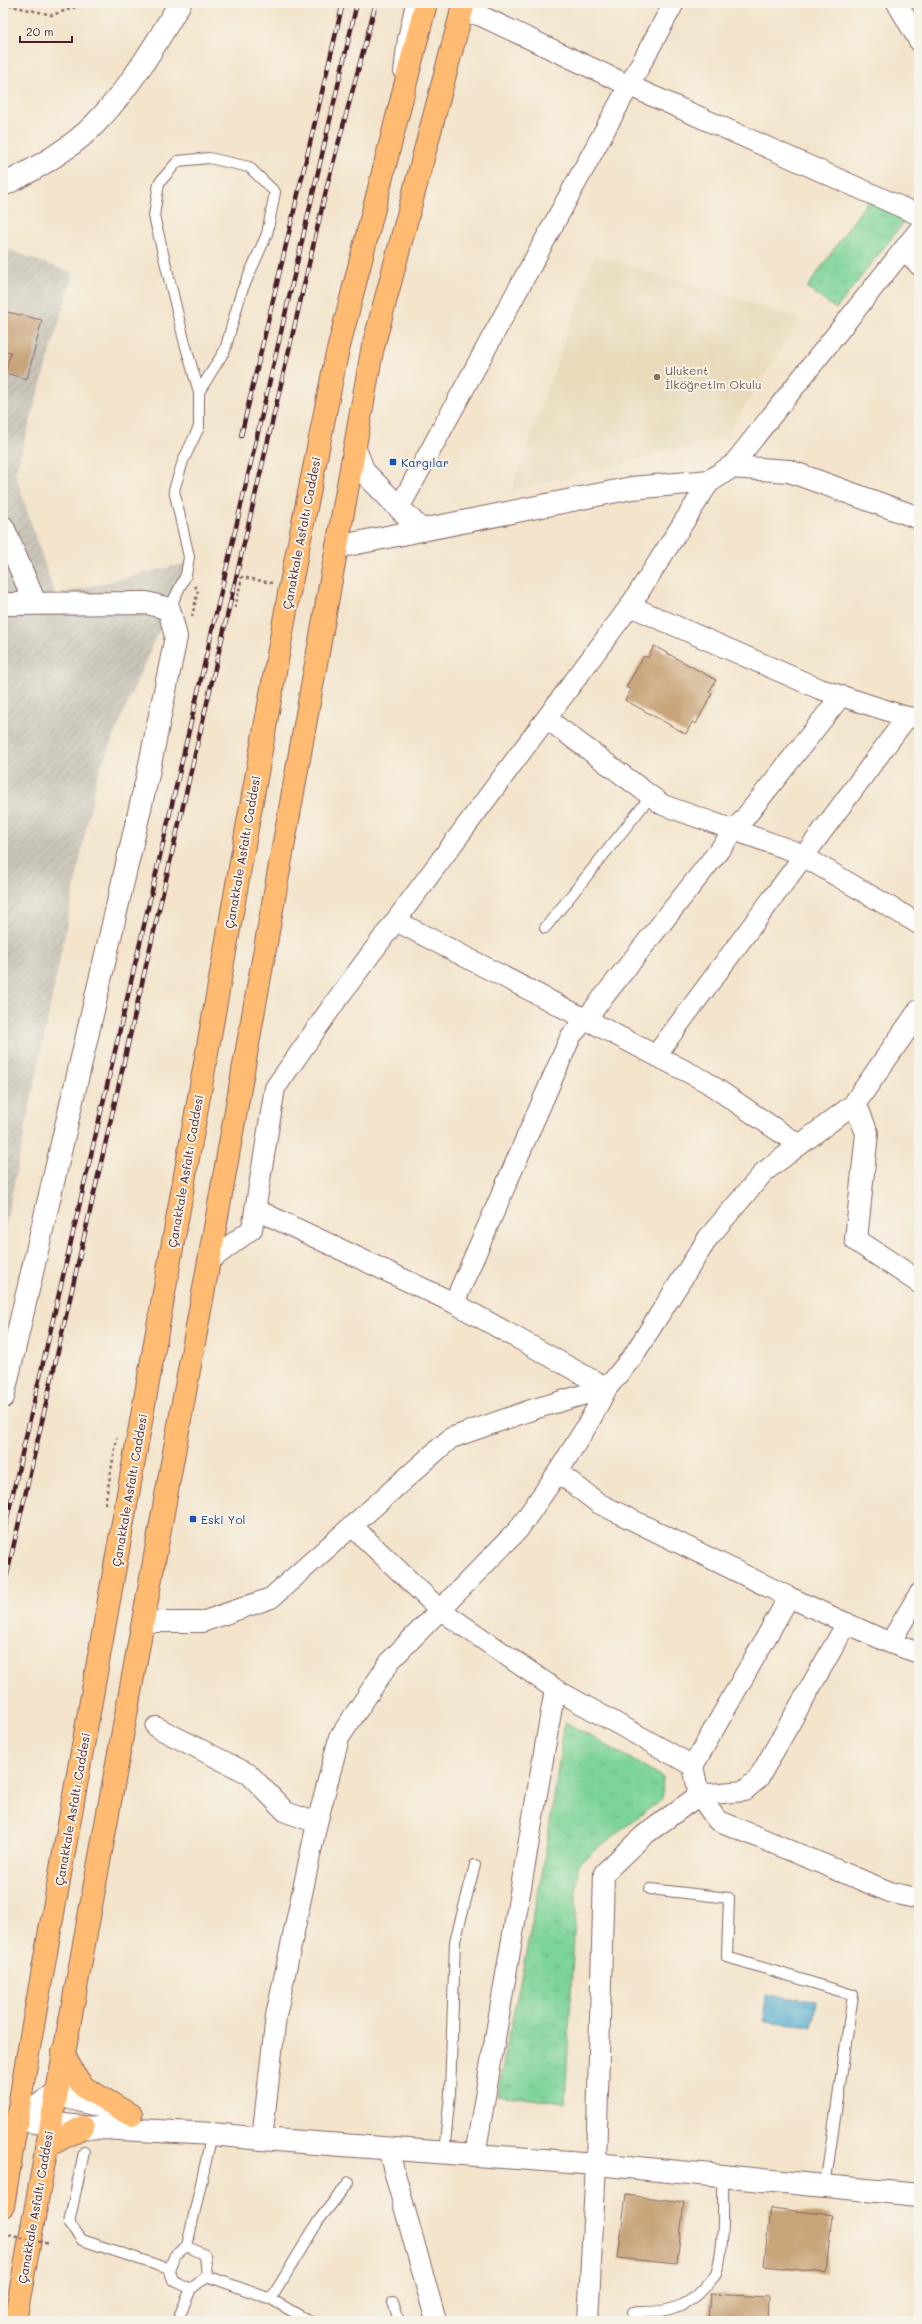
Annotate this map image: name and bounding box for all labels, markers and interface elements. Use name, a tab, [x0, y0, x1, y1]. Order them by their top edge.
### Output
scale bar	[20, 18, 72, 44]
text: 20 m	[26, 23, 54, 39]
place label: Ulukent İlköğretim Okulu	[665, 362, 762, 392]
marker: Ulukent İlköğretim Okulu	[652, 372, 662, 382]
place label: Kargılar	[401, 454, 449, 470]
street label: Çanakkale Asfaltı Caddesi	[278, 455, 324, 611]
marker: Kargılar	[388, 457, 398, 467]
street label: Çanakkale Asfaltı Caddesi	[221, 774, 263, 930]
street label: Çanakkale Asfaltı Caddesi	[164, 1093, 206, 1249]
street label: Çanakkale Asfaltı Caddesi	[108, 1412, 150, 1568]
place label: Eski Yol	[201, 1511, 246, 1527]
marker: Eski Yol	[188, 1514, 198, 1524]
street label: Çanakkale Asfaltı Caddesi	[51, 1731, 93, 1887]
street label: Çanakkale Asfaltı Caddesi	[14, 2129, 56, 2285]

